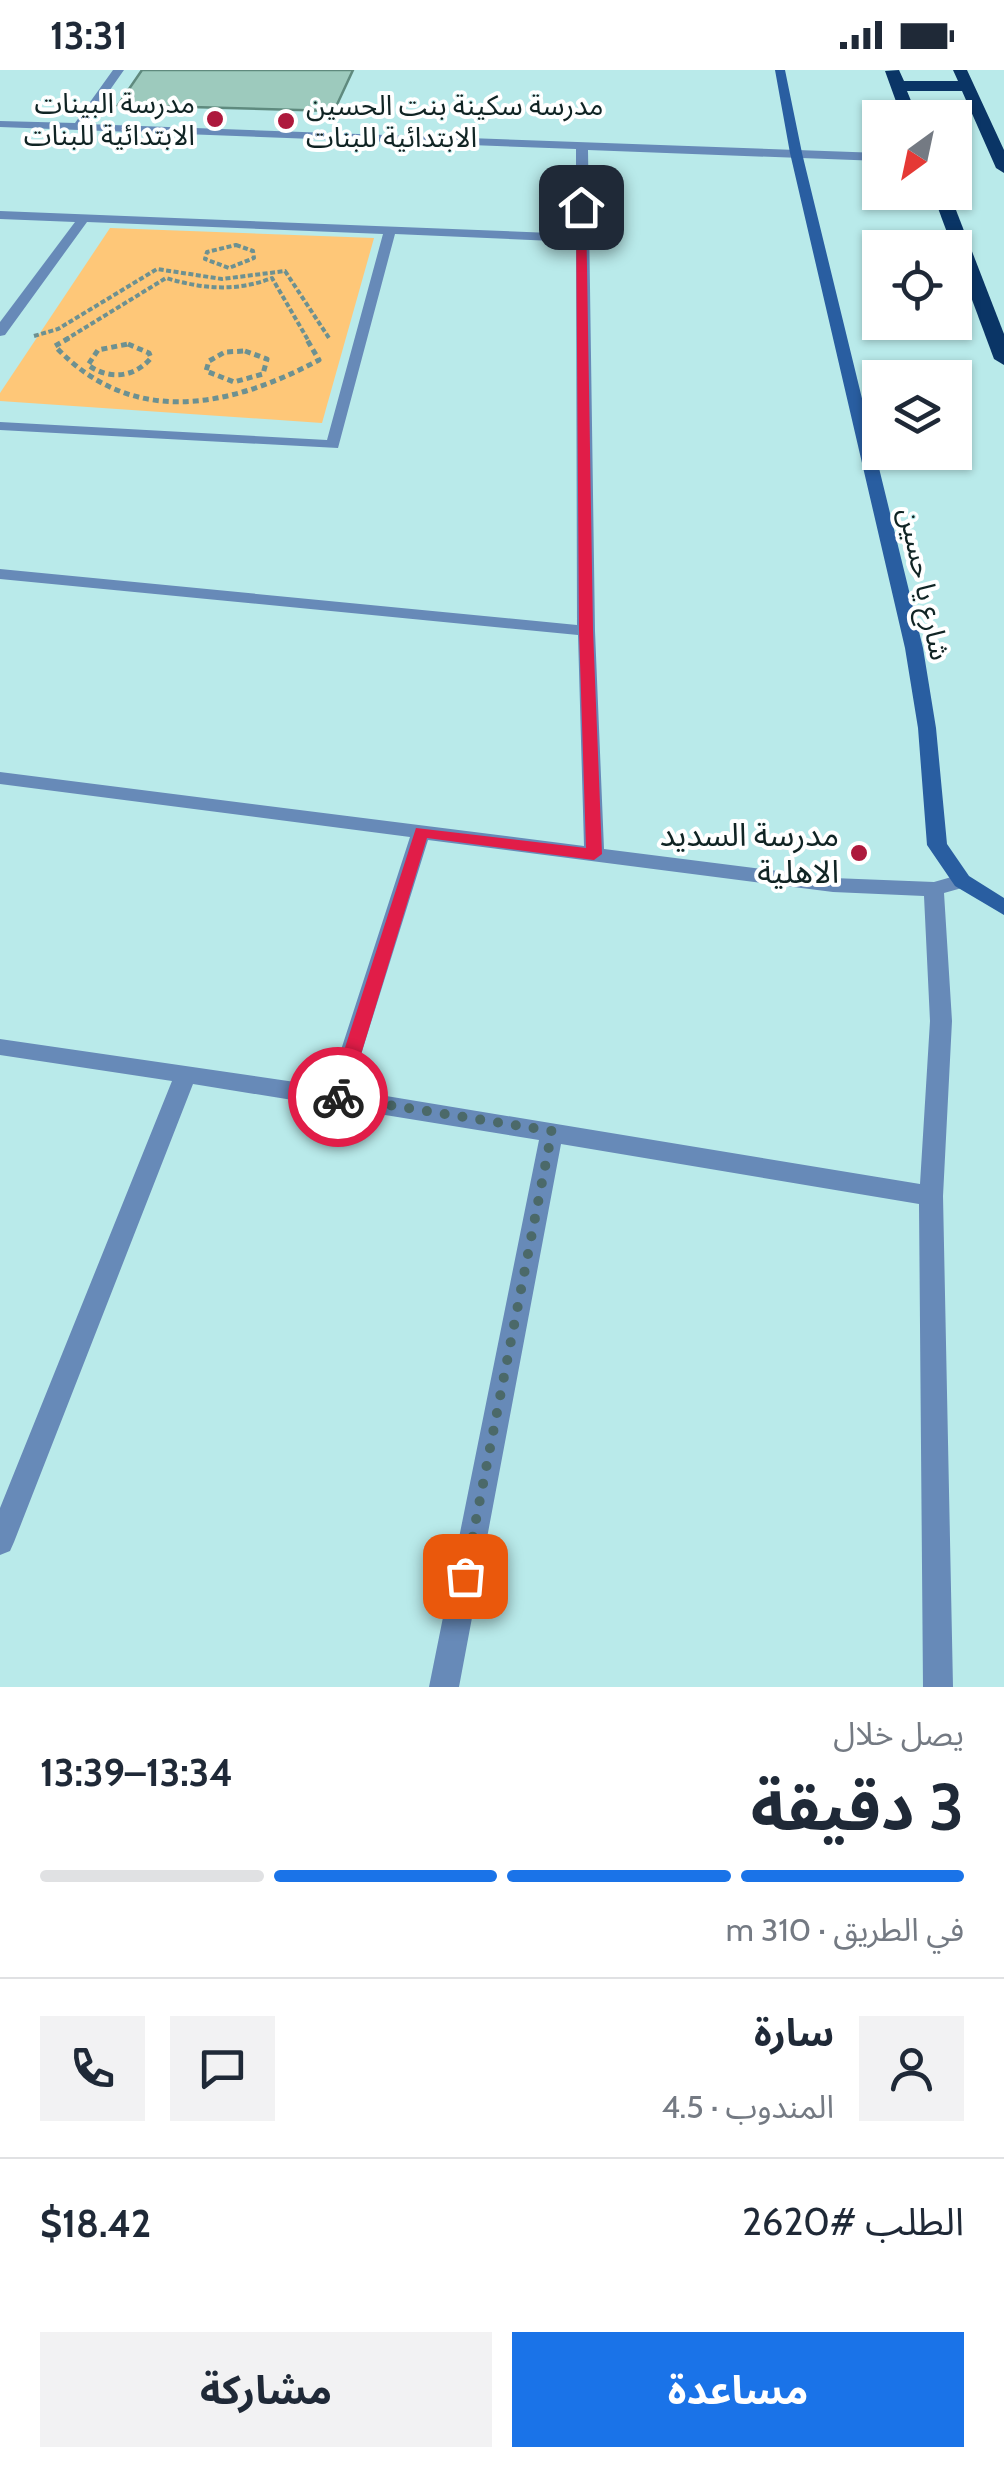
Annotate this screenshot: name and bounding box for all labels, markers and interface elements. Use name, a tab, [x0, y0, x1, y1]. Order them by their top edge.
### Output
text: 13:31	[50, 12, 127, 59]
place label: مدرسة البينات الابتدائية للبنات	[24, 86, 195, 152]
place label: مدرسة سكينة بنت الحسين الابتدائية للبنات	[306, 88, 604, 154]
north arrow	[862, 100, 972, 210]
map controls	[862, 100, 972, 470]
marker: مدرسة البينات الابتدائية للبنات	[204, 108, 226, 130]
marker: مدرسة سكينة بنت الحسين الابتدائية للبنات	[275, 110, 297, 132]
pin	[539, 165, 624, 250]
icon: home	[554, 180, 609, 235]
button: locate	[862, 230, 972, 340]
button: layers	[862, 360, 972, 470]
street label: شارع يا حسين	[888, 505, 958, 664]
place label: مدرسة السديد الاهلية	[660, 815, 839, 891]
marker: مدرسة السديد الاهلية	[848, 842, 870, 864]
courier	[288, 1047, 388, 1147]
icon: bike	[311, 1070, 366, 1125]
pin	[423, 1534, 508, 1619]
icon: bag	[438, 1549, 493, 1604]
text: يصل خلال	[833, 1714, 964, 1753]
text: 13:34–13:39	[40, 1749, 233, 1796]
text: 3 دقيقة	[751, 1767, 964, 1846]
text: في الطريق · 310 m	[726, 1910, 964, 1949]
text: سارة	[754, 2009, 834, 2056]
button: phone	[40, 2016, 145, 2121]
button: chat	[170, 2016, 275, 2121]
button: person	[859, 2016, 964, 2121]
text: المندوب · 4.5	[661, 2087, 834, 2126]
text: الطلب #2620	[742, 2198, 964, 2245]
text: $18.42	[40, 2200, 151, 2247]
button: مشاركة	[40, 2332, 492, 2447]
button: مساعدة	[512, 2332, 964, 2447]

